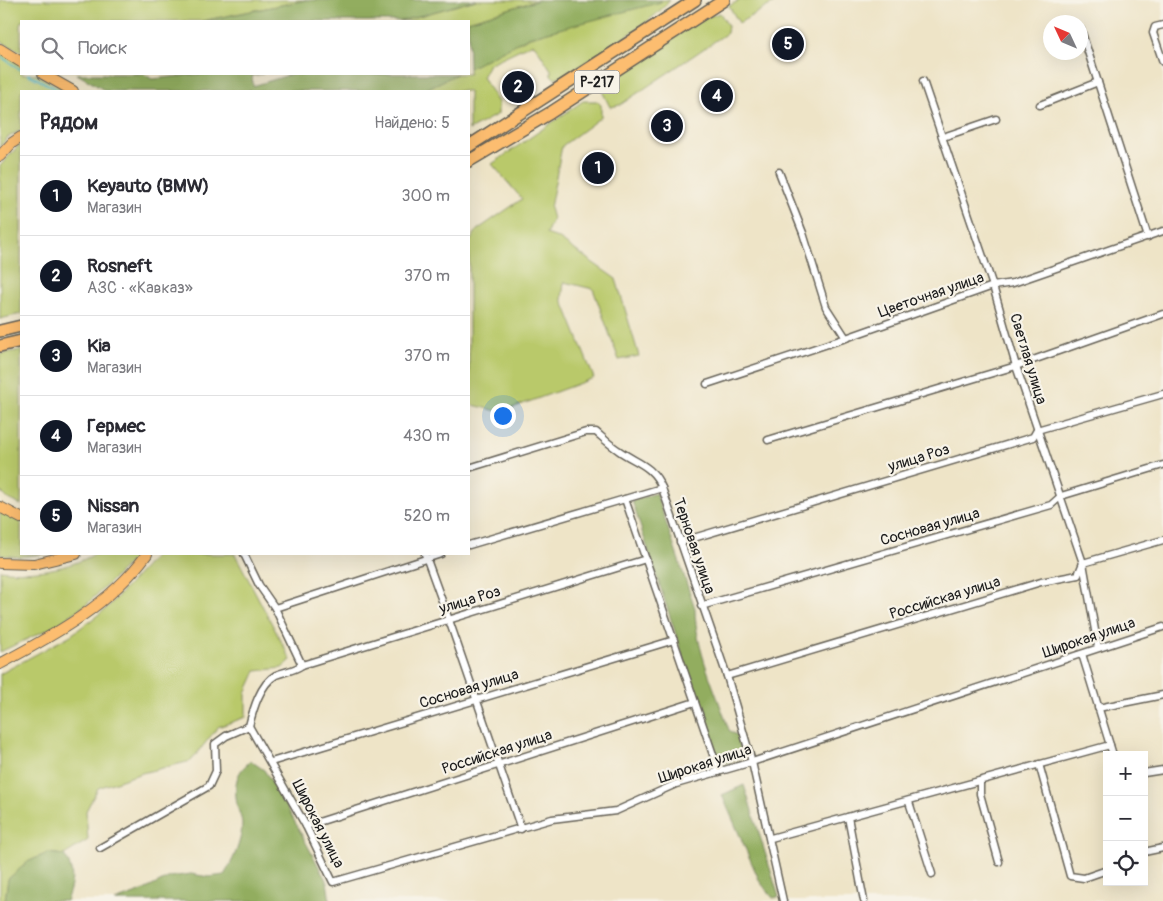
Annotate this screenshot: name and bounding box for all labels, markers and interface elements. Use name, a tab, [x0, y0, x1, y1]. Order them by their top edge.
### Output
north arrow	[1043, 15, 1088, 60]
search box	[20, 20, 470, 75]
pin: 5	[772, 25, 804, 63]
icon: search	[38, 34, 66, 62]
text: Поиск	[78, 36, 128, 60]
pin: 2	[502, 68, 534, 106]
road number: Р-217	[574, 70, 620, 94]
pin: 4	[701, 77, 733, 115]
pin: 3	[651, 107, 683, 145]
text: Рядом	[40, 109, 98, 136]
text: Найдено: 5	[374, 113, 450, 133]
pin: 1	[582, 149, 614, 187]
text: Keyauto (BMW)	[87, 174, 209, 198]
text: 1	[53, 186, 59, 206]
text: 300 m	[402, 186, 450, 206]
text: Магазин	[87, 198, 142, 218]
text: Rosneft	[87, 254, 152, 278]
text: 2	[52, 266, 60, 286]
text: 370 m	[404, 266, 450, 286]
street label: Цветочная улица	[876, 268, 986, 322]
text: АЗС · «Кавказ»	[87, 278, 193, 298]
street label: Светлая улица	[1005, 311, 1051, 407]
text: Kia	[87, 334, 111, 358]
text: 3	[52, 346, 60, 366]
text: 370 m	[404, 346, 450, 366]
text: Магазин	[87, 358, 142, 378]
your location	[490, 403, 516, 429]
text: Гермес	[87, 414, 146, 438]
text: 4	[51, 426, 61, 446]
text: 430 m	[403, 426, 450, 446]
text: Магазин	[87, 438, 142, 458]
street label: улица Роз	[885, 440, 952, 477]
text: Nissan	[87, 494, 139, 518]
street label: Терновая улица	[669, 495, 719, 597]
street label: Сосновая улица	[878, 504, 982, 550]
text: 5	[52, 506, 60, 526]
text: 520 m	[404, 506, 450, 526]
text: Магазин	[87, 518, 142, 538]
street label: Российская улица	[887, 572, 1003, 624]
street label: улица Роз	[436, 582, 503, 619]
street label: Широкая улица	[1040, 613, 1138, 663]
street label: Сосновая улица	[417, 665, 521, 713]
street label: Российская улица	[440, 725, 554, 779]
street label: Широкая улица	[656, 740, 754, 788]
map controls	[1103, 751, 1148, 886]
button: +	[1103, 751, 1148, 796]
street label: Широкая улица	[288, 777, 348, 871]
button: −	[1103, 796, 1148, 841]
button: locate	[1103, 841, 1148, 886]

